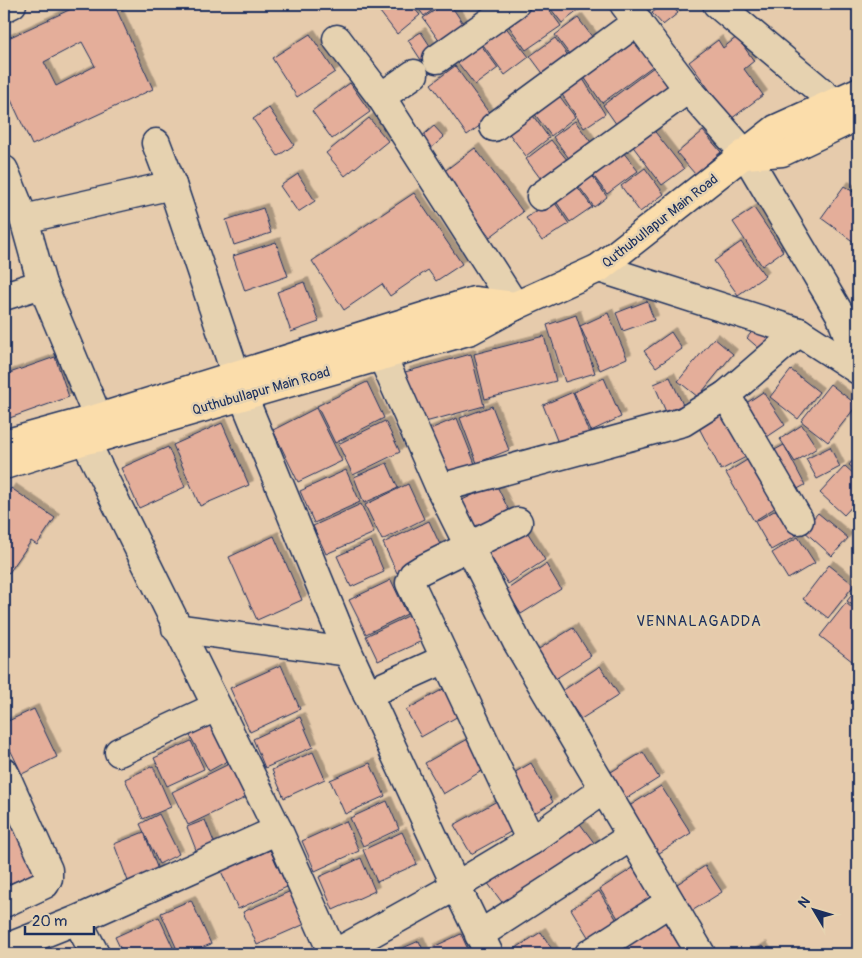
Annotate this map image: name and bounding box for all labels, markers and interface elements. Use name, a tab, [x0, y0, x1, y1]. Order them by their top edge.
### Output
street label: Quthubullapur Main Road	[599, 170, 721, 272]
street label: Quthubullapur Main Road	[190, 363, 332, 419]
district label: VENNALAGADDA	[636, 612, 762, 631]
north arrow	[790, 886, 840, 936]
text: N	[795, 893, 814, 911]
scale bar	[25, 903, 94, 935]
text: 20 m	[32, 912, 67, 931]

